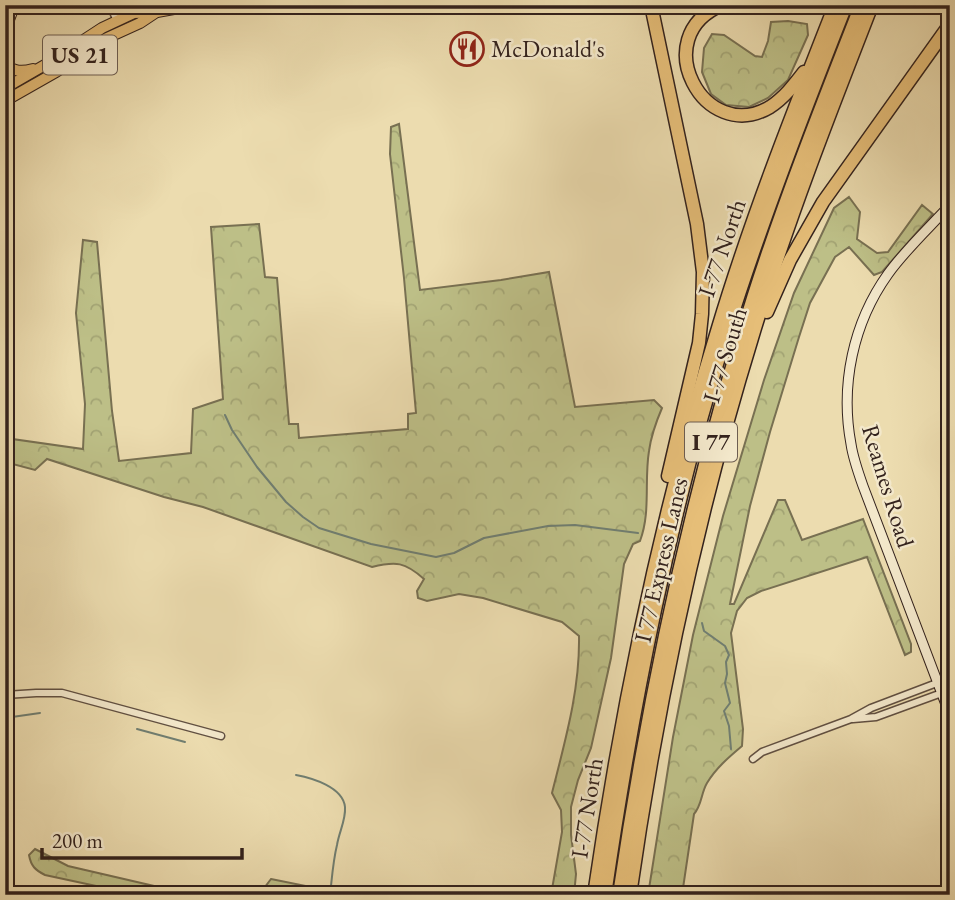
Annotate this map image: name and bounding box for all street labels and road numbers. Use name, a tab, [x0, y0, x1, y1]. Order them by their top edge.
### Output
road number: US 21	[43, 36, 117, 74]
street label: I-77 North	[690, 195, 753, 301]
street label: I-77 South	[695, 303, 754, 406]
street label: Reames Road	[855, 421, 922, 552]
road number: I 77	[685, 422, 737, 462]
street label: I 77 Express Lanes	[626, 474, 695, 645]
street label: I-77 North	[563, 755, 610, 860]

